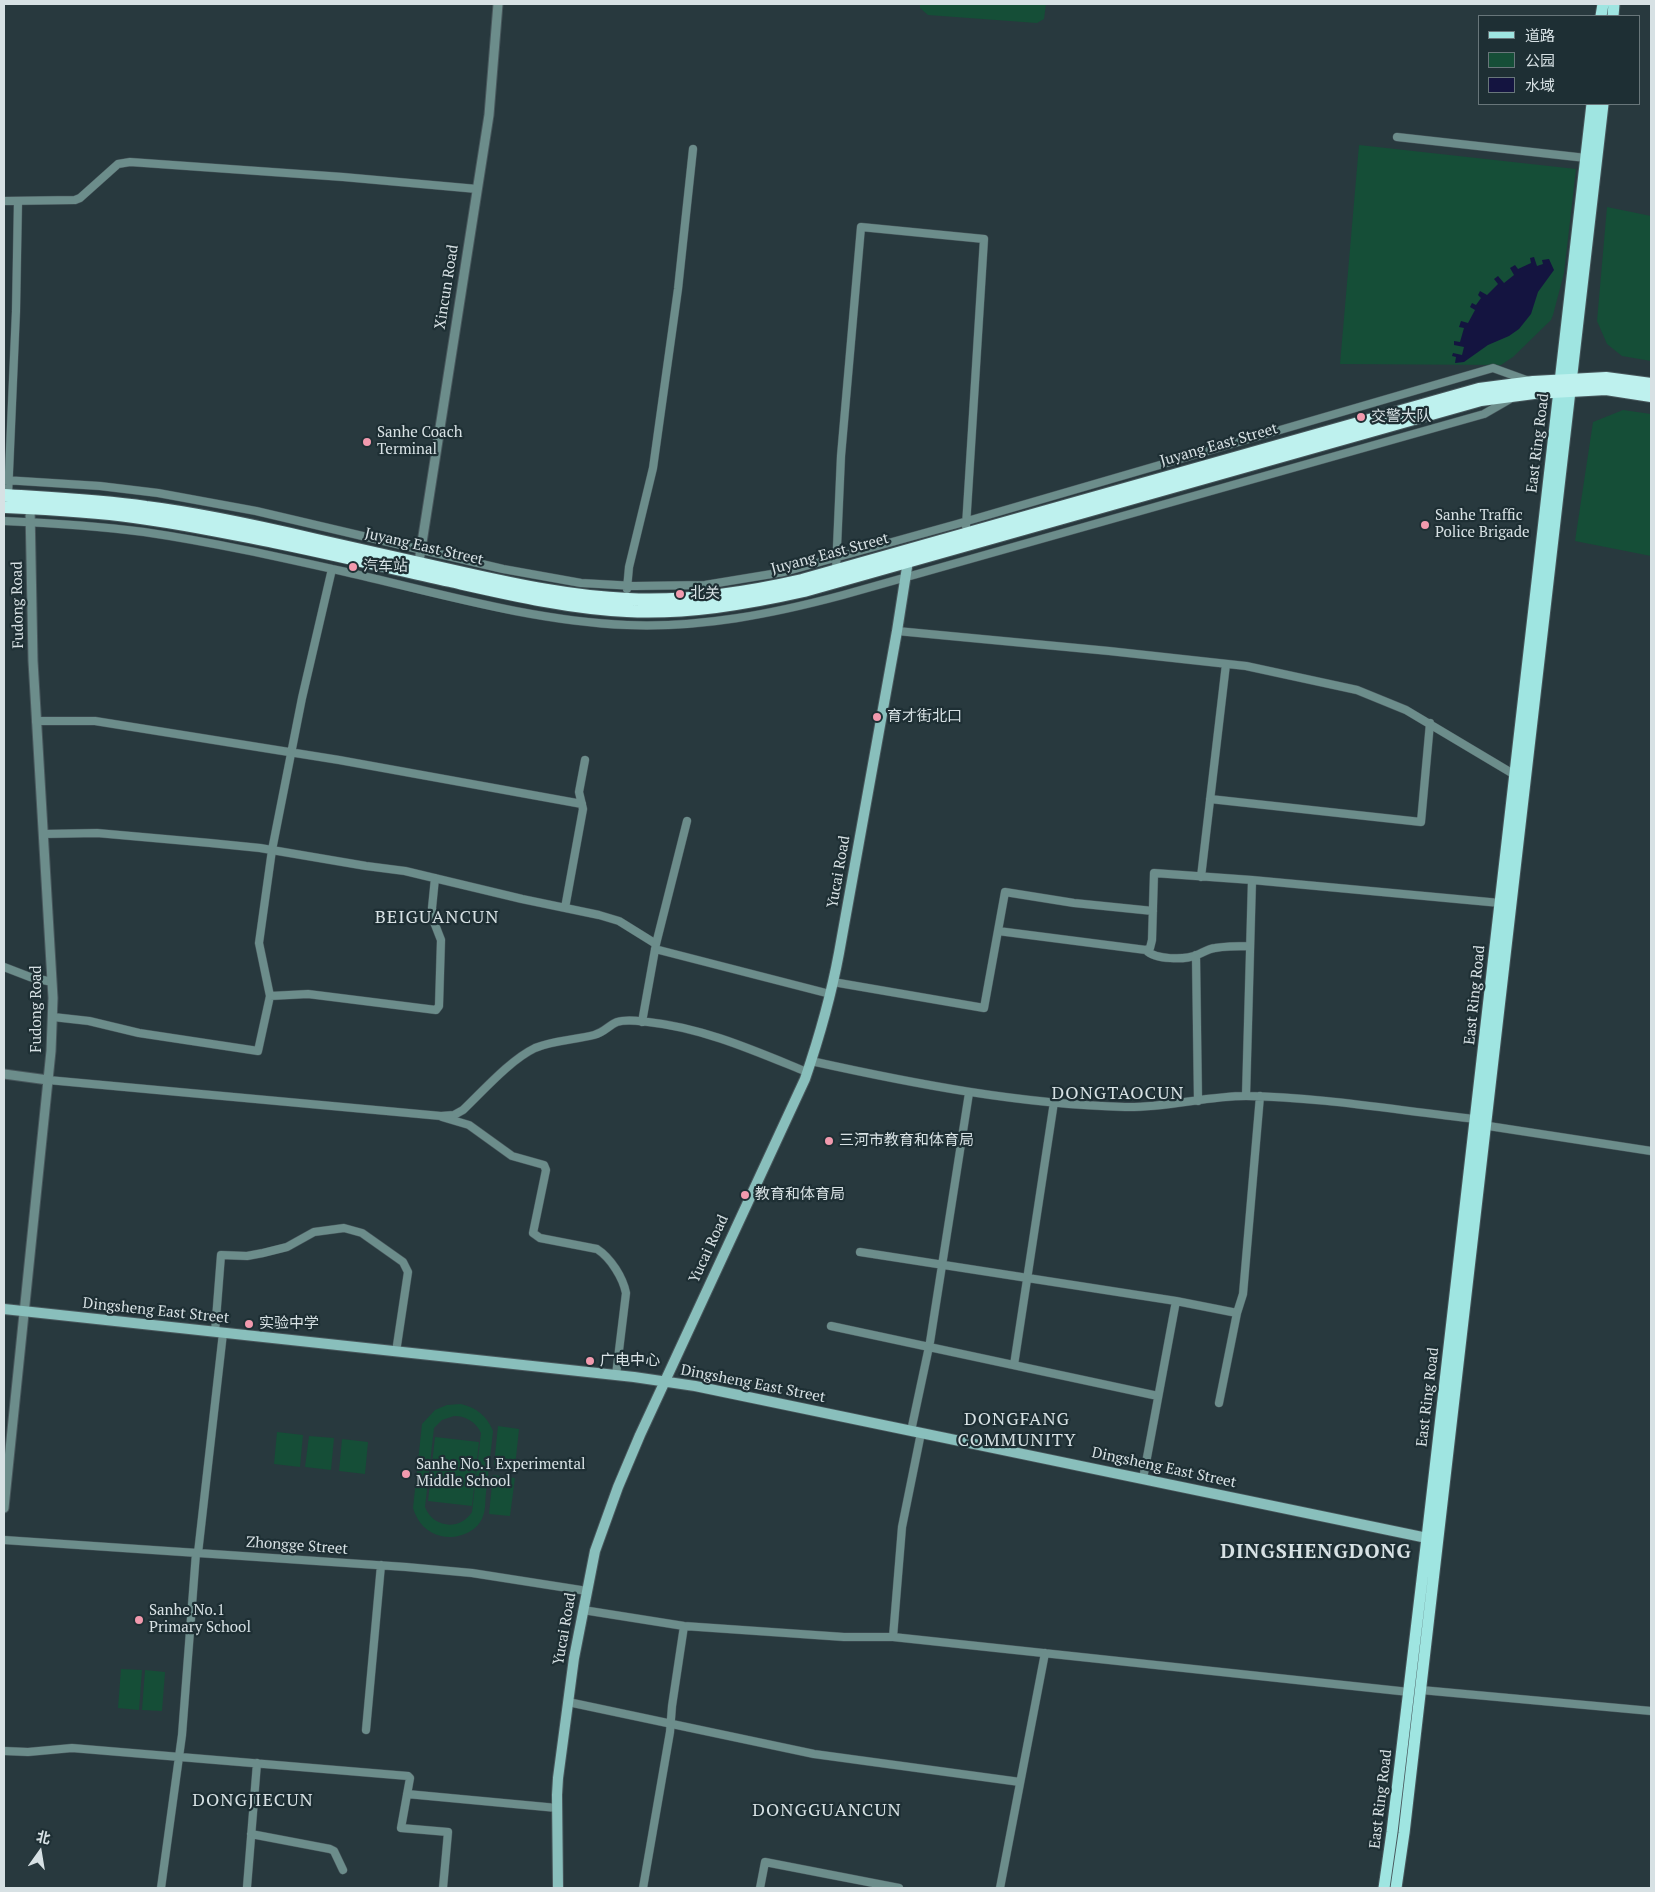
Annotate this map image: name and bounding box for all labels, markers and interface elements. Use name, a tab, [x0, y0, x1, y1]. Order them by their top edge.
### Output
legend	[1478, 15, 1640, 105]
text: 道路	[1525, 25, 1555, 45]
text: 公园	[1525, 50, 1555, 70]
text: 水域	[1525, 75, 1555, 95]
street label: Xincun Road	[431, 244, 463, 330]
street label: East Ring Road	[1523, 392, 1553, 494]
place label: 交警大队	[1371, 408, 1431, 426]
marker: 交警大队	[1355, 411, 1367, 423]
street label: Juyang East Street	[1158, 420, 1280, 470]
place label: Sanhe Coach Terminal	[377, 424, 462, 459]
marker: Sanhe Coach Terminal	[361, 436, 373, 448]
place label: Sanhe Traffic Police Brigade	[1435, 507, 1530, 542]
marker: Sanhe Traffic Police Brigade	[1419, 519, 1431, 531]
street label: Juyang East Street	[363, 525, 485, 569]
street label: Juyang East Street	[769, 530, 891, 578]
place label: 汽车站	[363, 558, 408, 576]
street label: Fudong Road	[8, 561, 28, 649]
marker: 汽车站	[347, 561, 359, 573]
place label: 北关	[690, 585, 720, 603]
marker: 北关	[674, 588, 686, 600]
place label: 育才街北口	[887, 708, 962, 726]
marker: 育才街北口	[871, 711, 883, 723]
street label: Yucai Road	[824, 834, 854, 910]
district label: BEIGUANCUN	[373, 907, 501, 929]
street label: East Ring Road	[1461, 944, 1489, 1046]
street label: Fudong Road	[28, 965, 46, 1053]
district label: DONGTAOCUN	[1050, 1083, 1186, 1105]
place label: 三河市教育和体育局	[839, 1132, 974, 1150]
marker: 三河市教育和体育局	[823, 1135, 835, 1147]
place label: 教育和体育局	[755, 1186, 845, 1204]
marker: 教育和体育局	[739, 1189, 751, 1201]
street label: Yucai Road	[685, 1212, 733, 1286]
street label: Dingsheng East Street	[82, 1294, 230, 1328]
place label: 实验中学	[259, 1315, 319, 1333]
marker: 实验中学	[243, 1318, 255, 1330]
street label: East Ring Road	[1413, 1346, 1443, 1448]
place label: 广电中心	[600, 1352, 660, 1370]
marker: 广电中心	[584, 1355, 596, 1367]
street label: Dingsheng East Street	[679, 1361, 827, 1407]
district label: DONGFANG COMMUNITY	[956, 1409, 1078, 1452]
street label: Dingsheng East Street	[1090, 1444, 1238, 1492]
place label: Sanhe No.1 Experimental Middle School	[416, 1456, 585, 1491]
marker: Sanhe No.1 Experimental Middle School	[400, 1468, 412, 1480]
street label: Zhongge Street	[245, 1533, 349, 1559]
district label: DINGSHENGDONG	[1219, 1540, 1413, 1564]
street label: Yucai Road	[550, 1591, 580, 1667]
place label: Sanhe No.1 Primary School	[149, 1602, 251, 1637]
marker: Sanhe No.1 Primary School	[133, 1614, 145, 1626]
street label: East Ring Road	[1366, 1748, 1396, 1850]
district label: DONGJIECUN	[191, 1790, 315, 1812]
district label: DONGGUANCUN	[751, 1800, 903, 1822]
text: 北	[35, 1826, 52, 1848]
north arrow	[15, 1827, 65, 1877]

